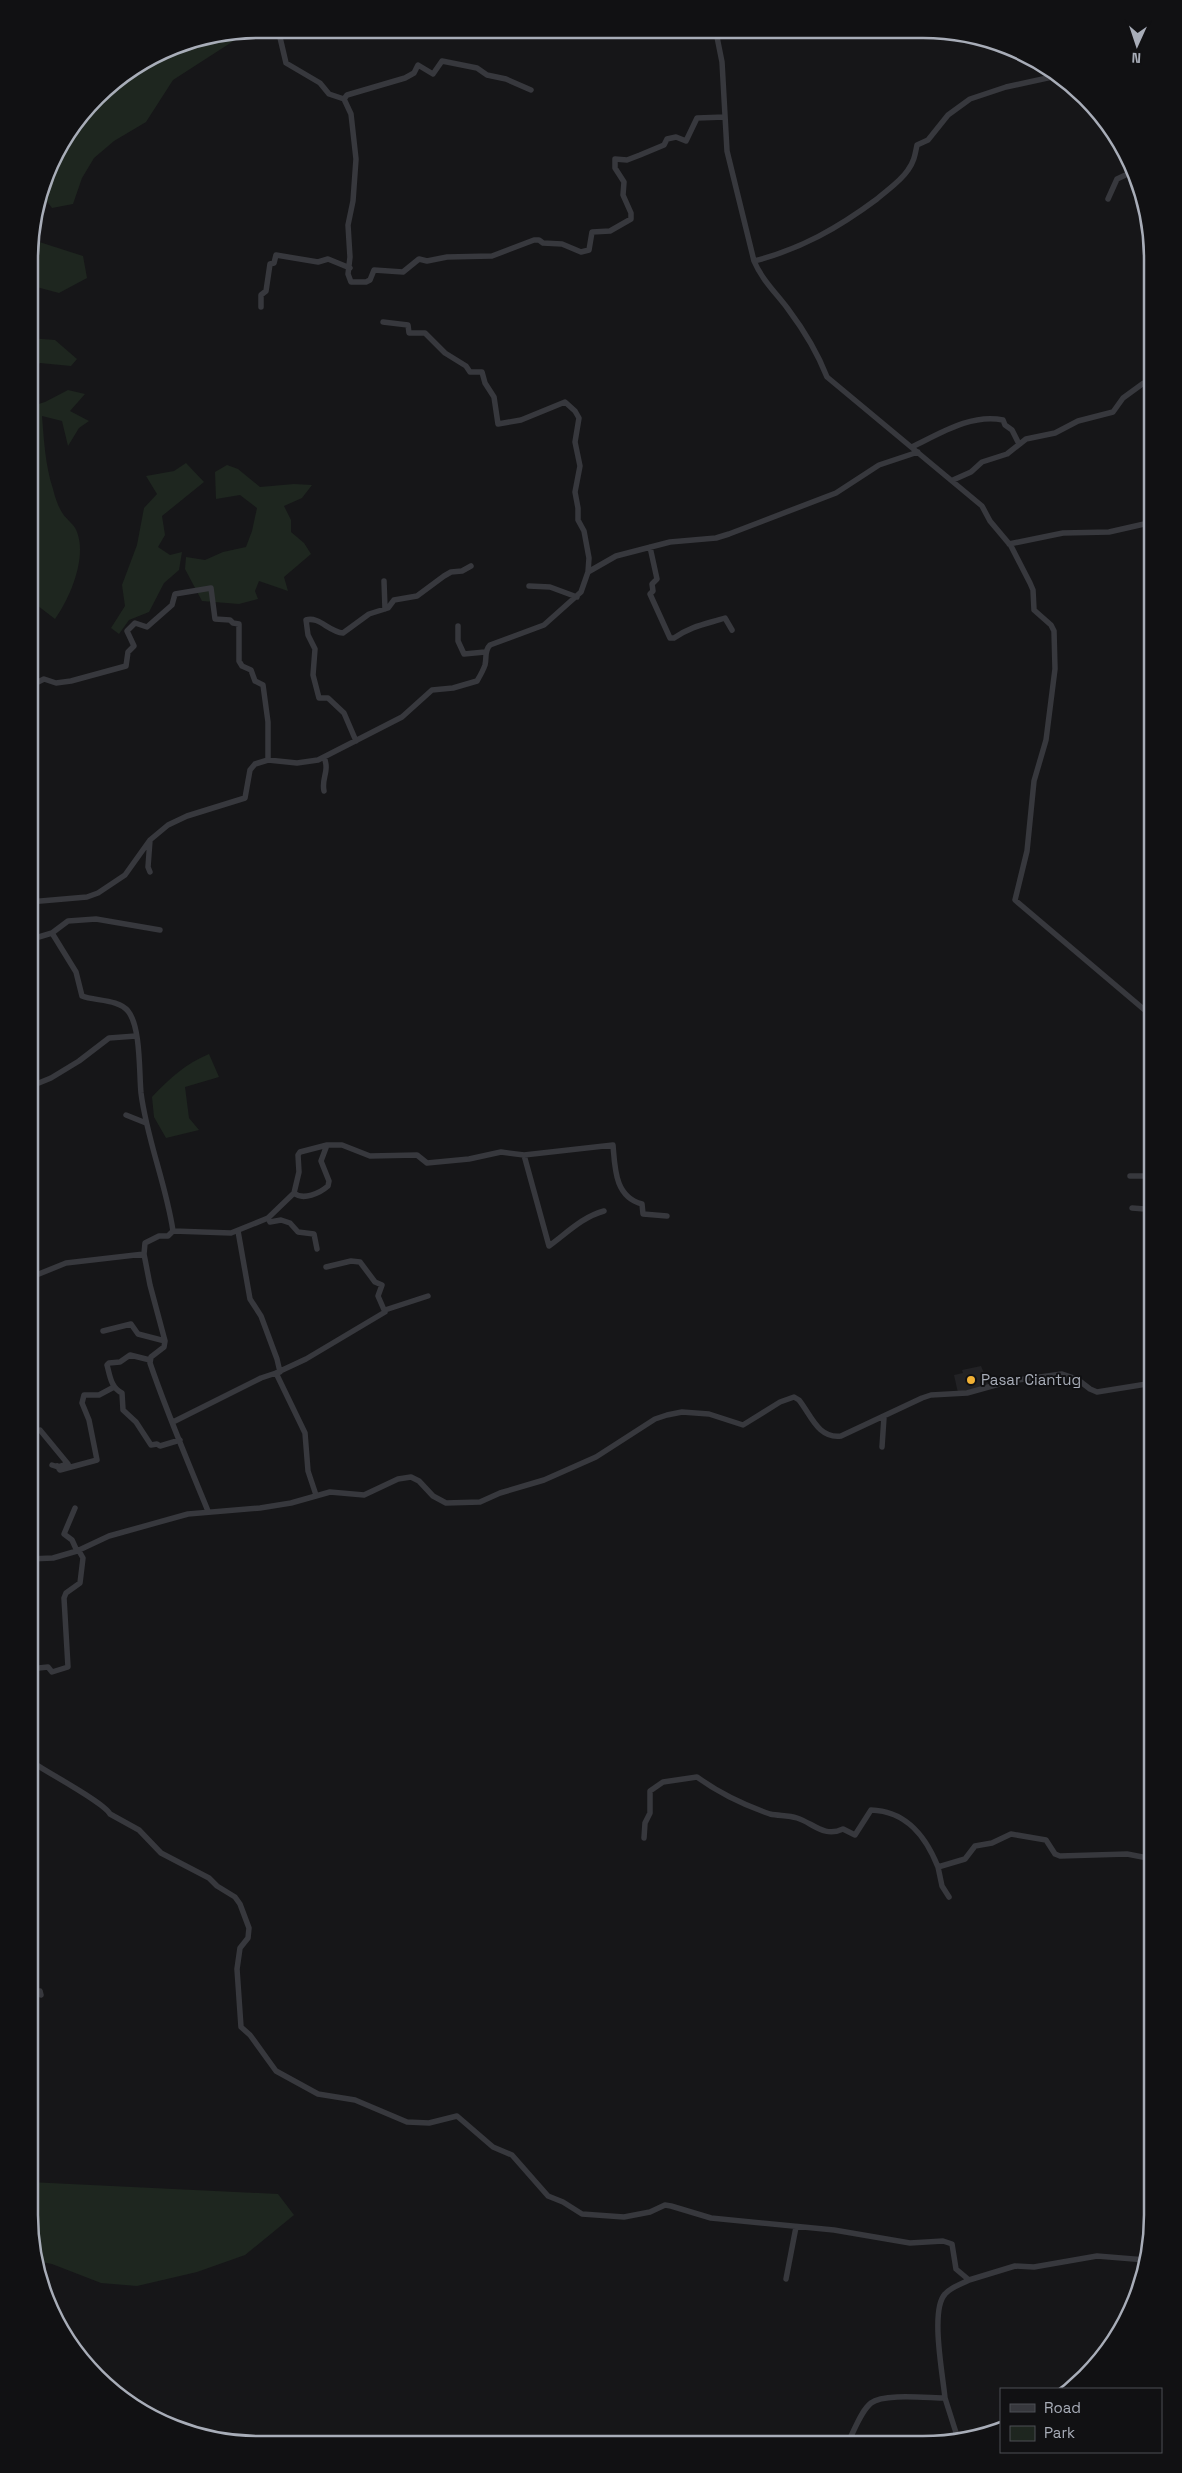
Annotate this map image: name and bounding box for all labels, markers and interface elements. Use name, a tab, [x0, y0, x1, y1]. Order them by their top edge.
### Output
north arrow	[1112, 20, 1162, 70]
text: N	[1131, 49, 1141, 67]
place label: Pasar Ciantug	[981, 1370, 1081, 1389]
marker: Pasar Ciantug	[965, 1374, 977, 1386]
legend	[1000, 2388, 1162, 2453]
text: Road	[1044, 2398, 1081, 2417]
text: Park	[1044, 2423, 1075, 2442]

